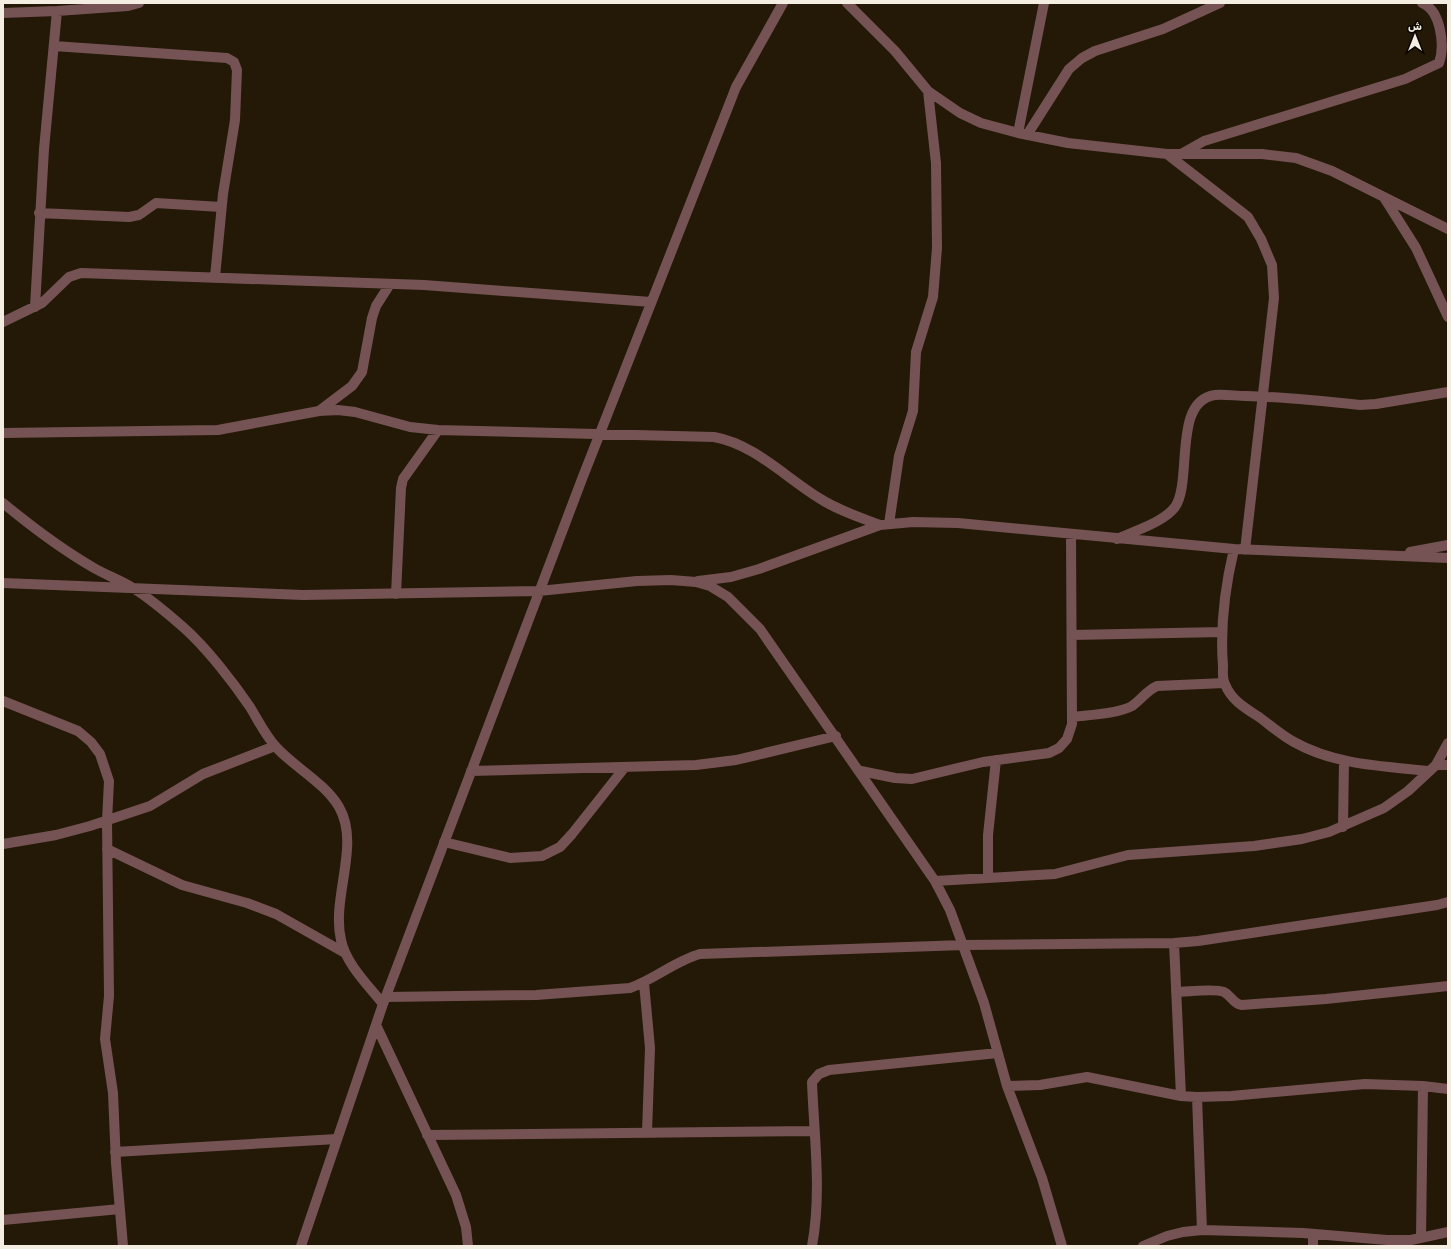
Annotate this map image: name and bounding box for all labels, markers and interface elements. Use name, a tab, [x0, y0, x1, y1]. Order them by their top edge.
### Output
north arrow	[1395, 16, 1435, 56]
text: ش	[1408, 20, 1422, 33]

